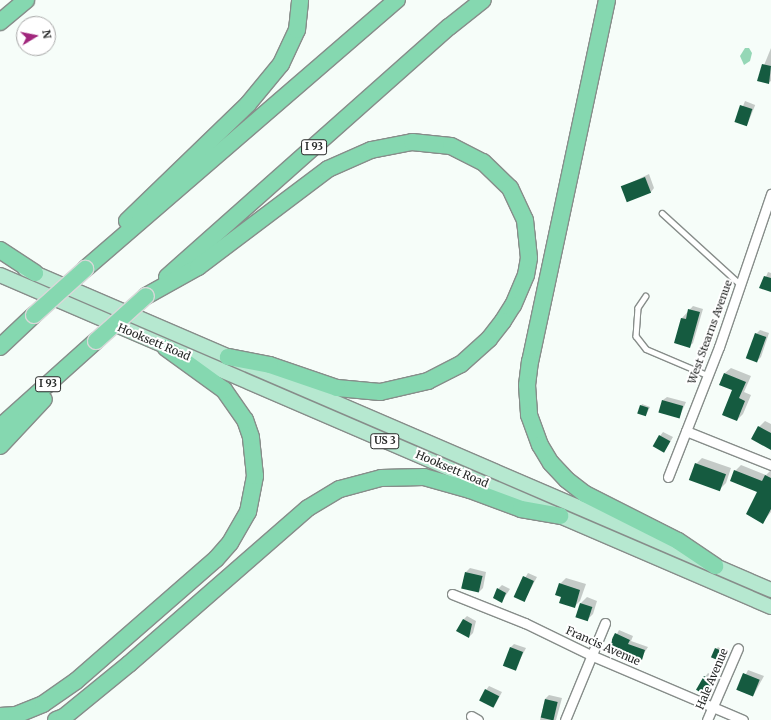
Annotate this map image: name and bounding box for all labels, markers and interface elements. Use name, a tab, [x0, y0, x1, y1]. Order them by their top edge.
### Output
north arrow	[16, 16, 56, 56]
text: N	[39, 29, 54, 40]
road number: I 93	[301, 139, 327, 155]
street label: West Stearns Avenue	[685, 278, 735, 386]
street label: Hooksett Road	[116, 321, 192, 363]
road number: I 93	[35, 376, 61, 392]
road number: US 3	[370, 433, 400, 449]
street label: Hooksett Road	[414, 448, 490, 490]
street label: Francis Avenue	[564, 624, 642, 668]
street label: Hale Avenue	[693, 646, 731, 712]

